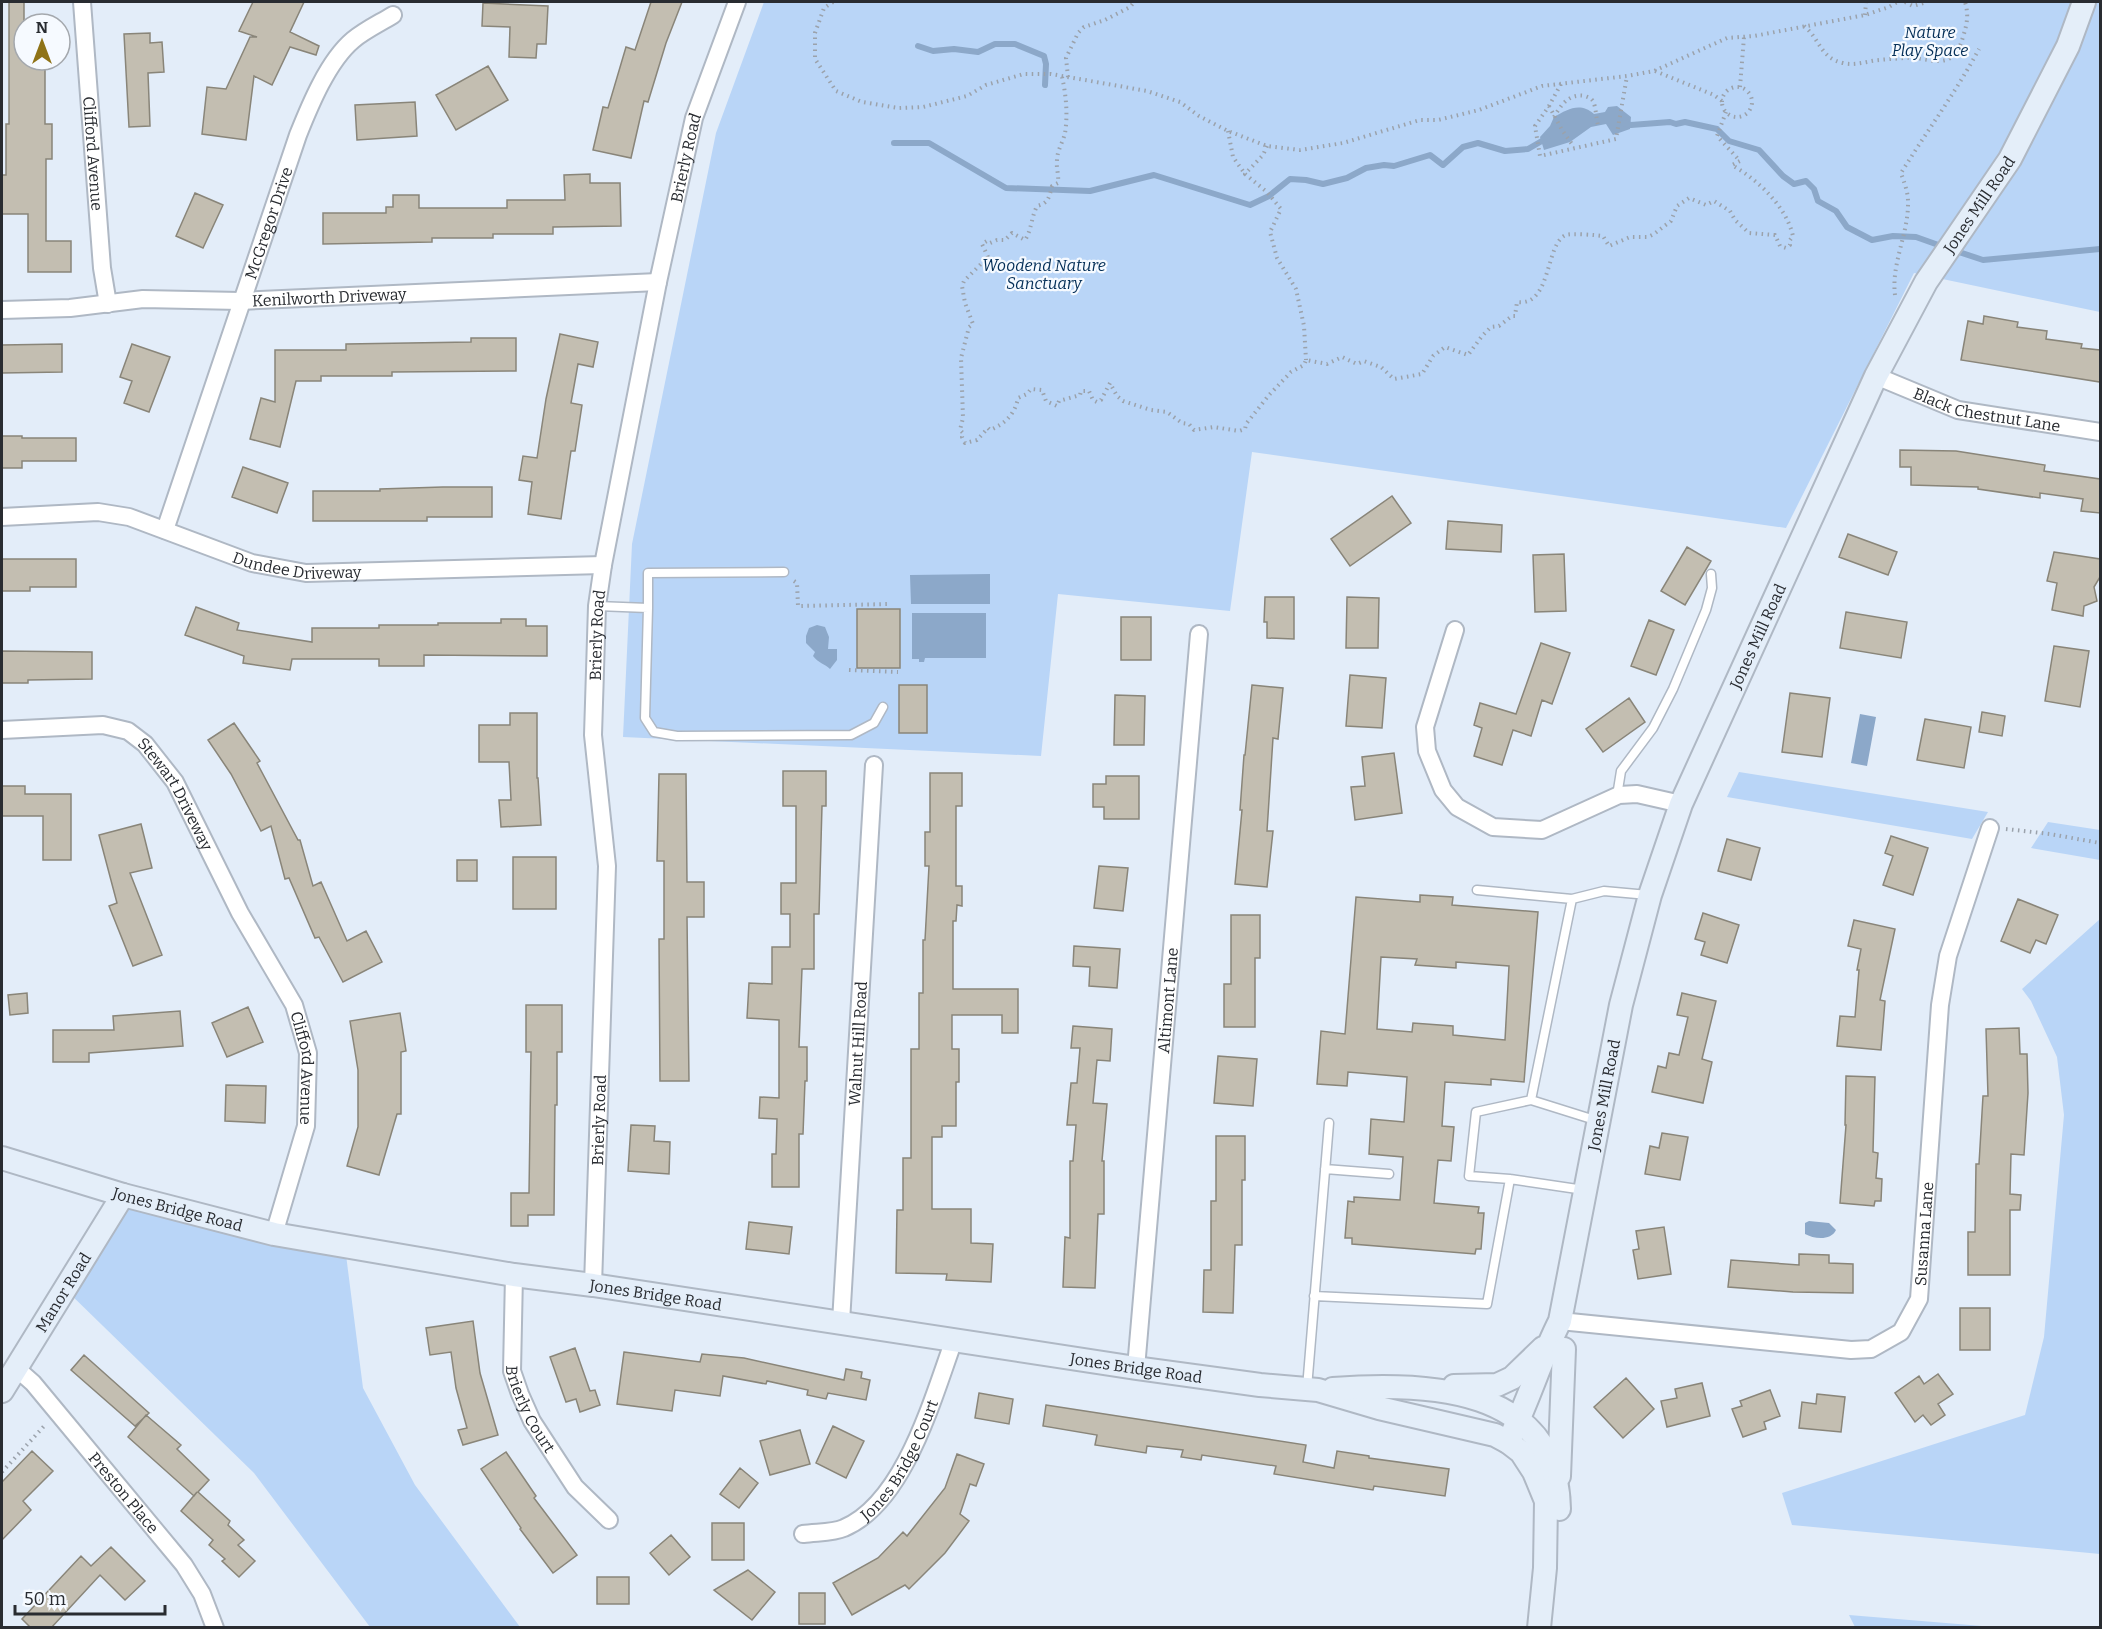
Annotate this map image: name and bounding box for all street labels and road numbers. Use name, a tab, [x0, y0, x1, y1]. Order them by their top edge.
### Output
street label: Clifford Avenue	[80, 96, 107, 212]
street label: Brierly Road	[666, 110, 705, 204]
street label: Jones Mill Road	[1939, 152, 2019, 258]
street label: McGregor Drive	[241, 164, 296, 282]
street label: Kenilworth Driveway	[252, 284, 408, 310]
street label: Black Chestnut Lane	[1911, 383, 2062, 435]
street label: Dundee Driveway	[230, 547, 362, 583]
street label: Jones Mill Road	[1725, 580, 1790, 692]
street label: Brierly Road	[585, 588, 609, 681]
street label: Stewart Driveway	[135, 733, 217, 854]
street label: Altimont Lane	[1154, 947, 1182, 1054]
street label: Walnut Hill Road	[844, 980, 871, 1106]
street label: Clifford Avenue	[287, 1009, 318, 1125]
street label: Jones Mill Road	[1583, 1037, 1624, 1153]
street label: Brierly Road	[587, 1074, 610, 1166]
street label: Susanna Lane	[1910, 1181, 1937, 1286]
street label: Jones Bridge Road	[109, 1183, 245, 1235]
street label: Manor Road	[31, 1249, 95, 1336]
street label: Jones Bridge Road	[587, 1275, 724, 1314]
street label: Jones Bridge Road	[1068, 1348, 1204, 1387]
street label: Brierly Court	[502, 1365, 560, 1456]
street label: Jones Bridge Court	[856, 1397, 942, 1525]
street label: Preston Place	[85, 1448, 163, 1537]

